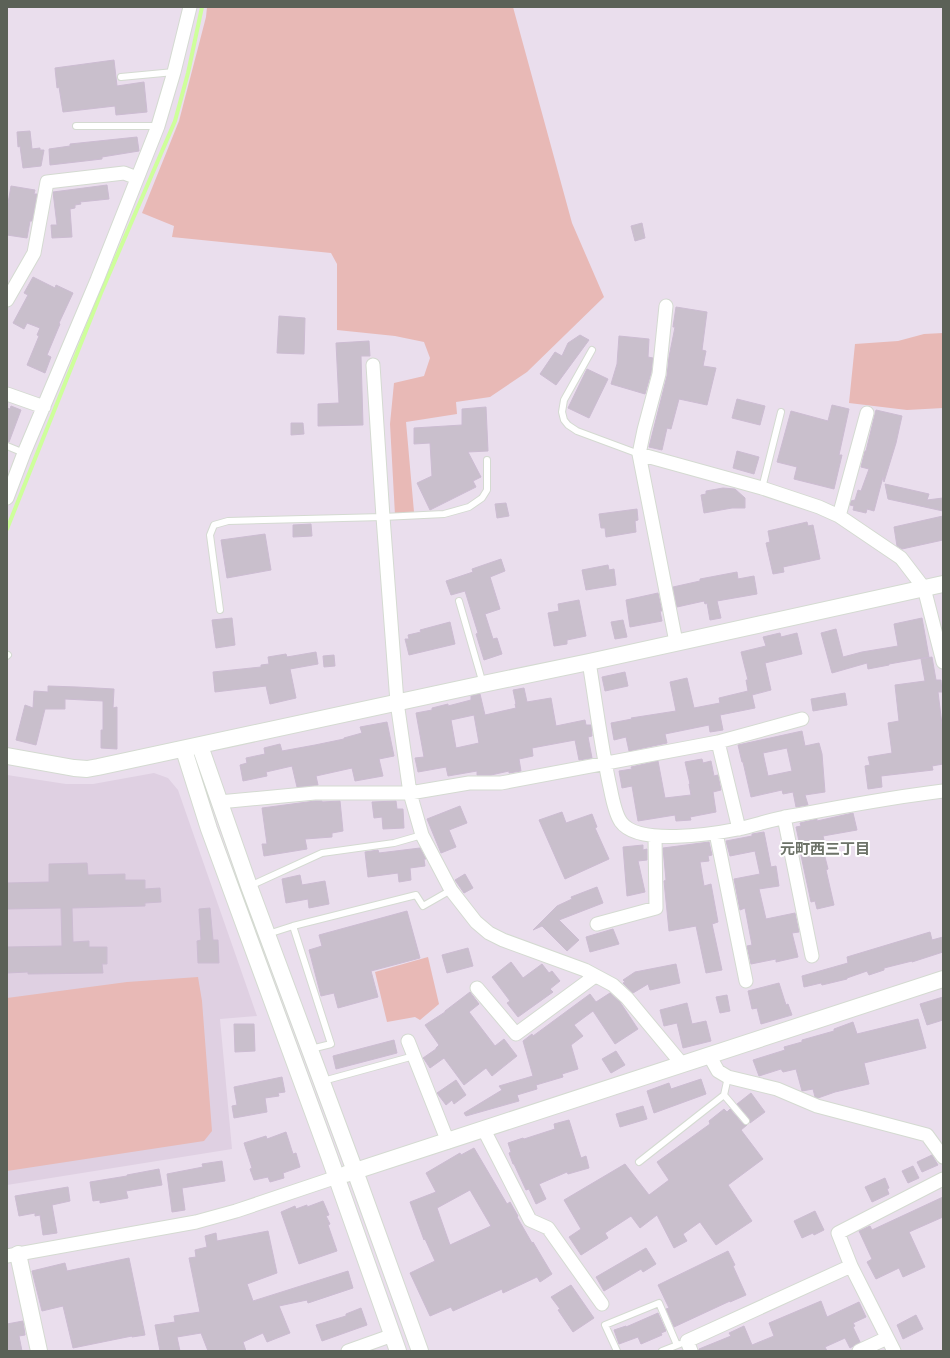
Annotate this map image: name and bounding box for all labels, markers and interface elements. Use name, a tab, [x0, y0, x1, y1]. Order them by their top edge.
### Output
district label: 元町西三丁目	[780, 839, 870, 858]

